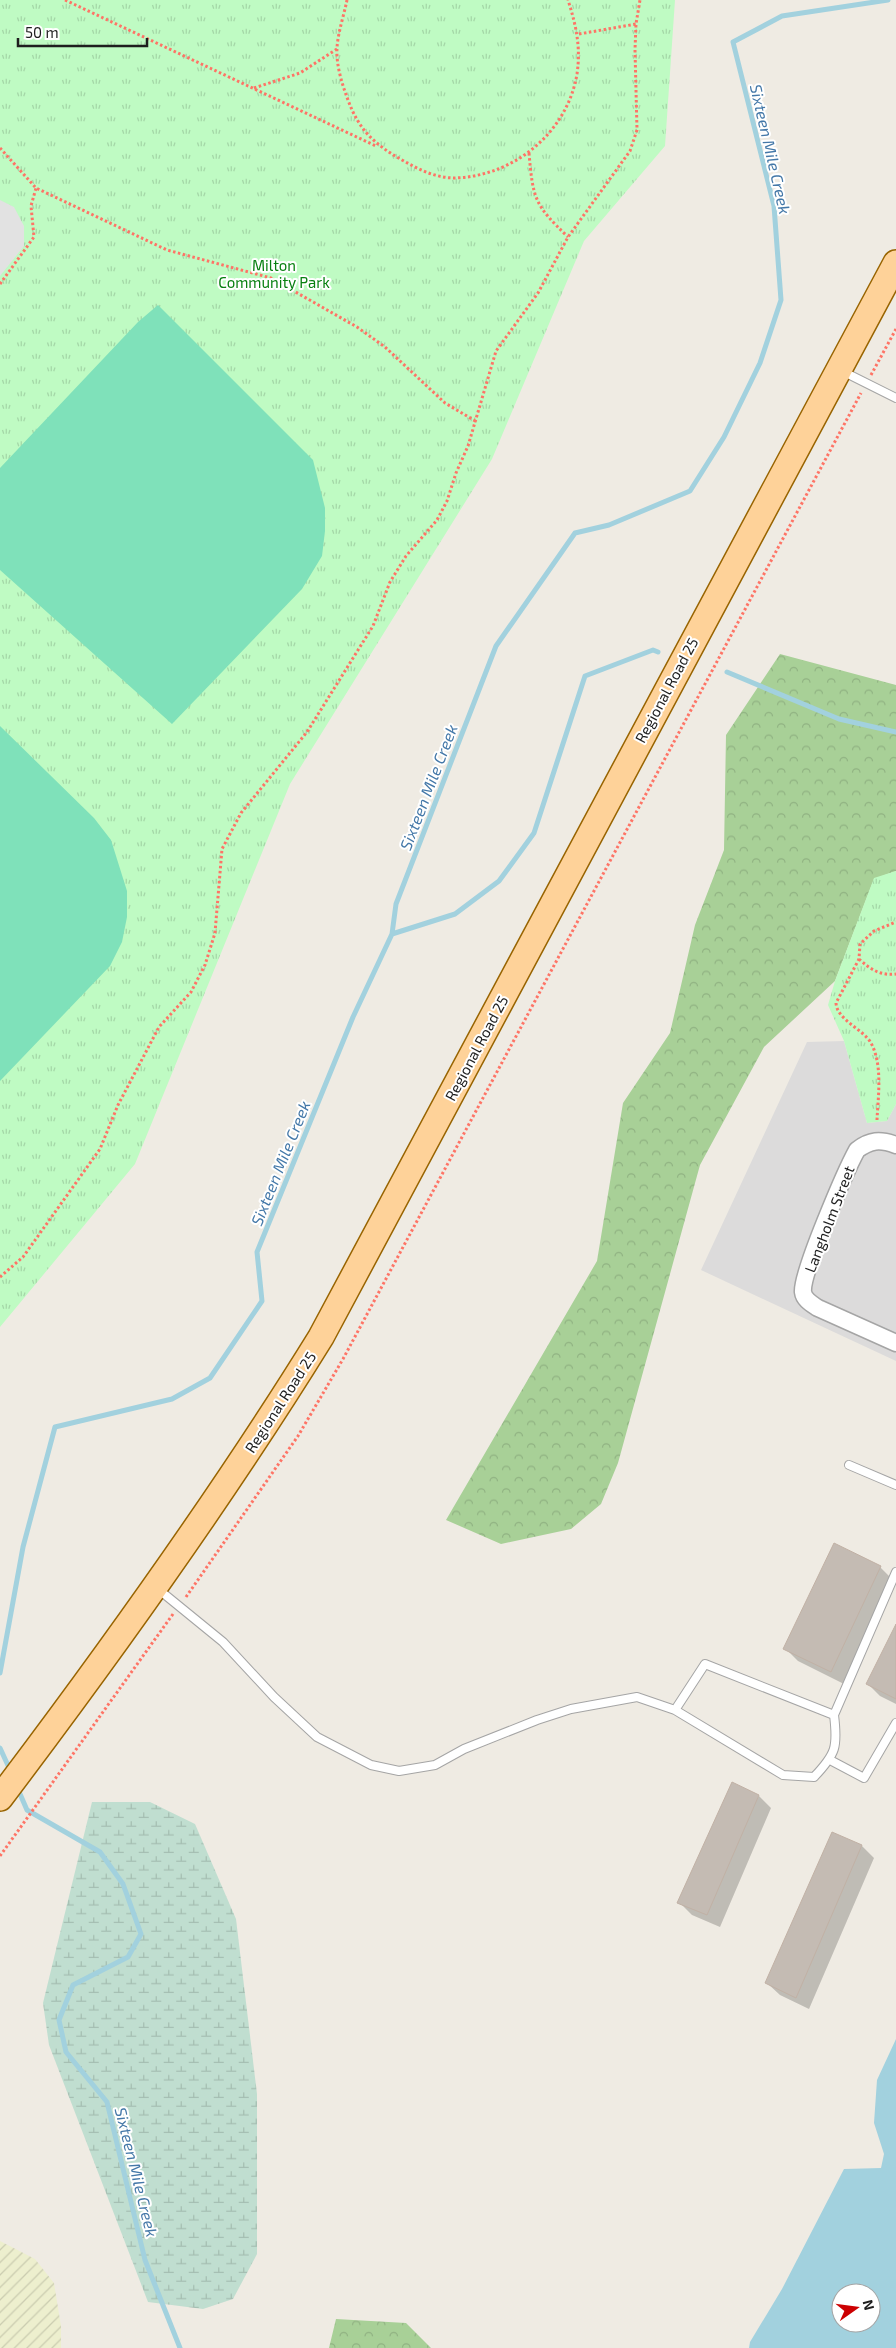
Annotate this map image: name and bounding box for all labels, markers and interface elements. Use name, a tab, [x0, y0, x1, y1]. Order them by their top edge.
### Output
scale bar	[18, 15, 146, 47]
text: 50 m	[25, 23, 59, 41]
water label: Sixteen Mile Creek	[747, 82, 795, 216]
park label: Milton Community Park	[218, 256, 330, 291]
street label: Regional Road 25	[631, 634, 701, 746]
water label: Sixteen Mile Creek	[395, 722, 461, 852]
street label: Regional Road 25	[441, 992, 511, 1104]
water label: Sixteen Mile Creek	[246, 1098, 314, 1228]
street label: Langholm Street	[800, 1163, 858, 1275]
street label: Regional Road 25	[241, 1348, 319, 1456]
water label: Sixteen Mile Creek	[112, 2105, 162, 2239]
north arrow	[831, 2283, 881, 2333]
text: N	[860, 2298, 879, 2312]

